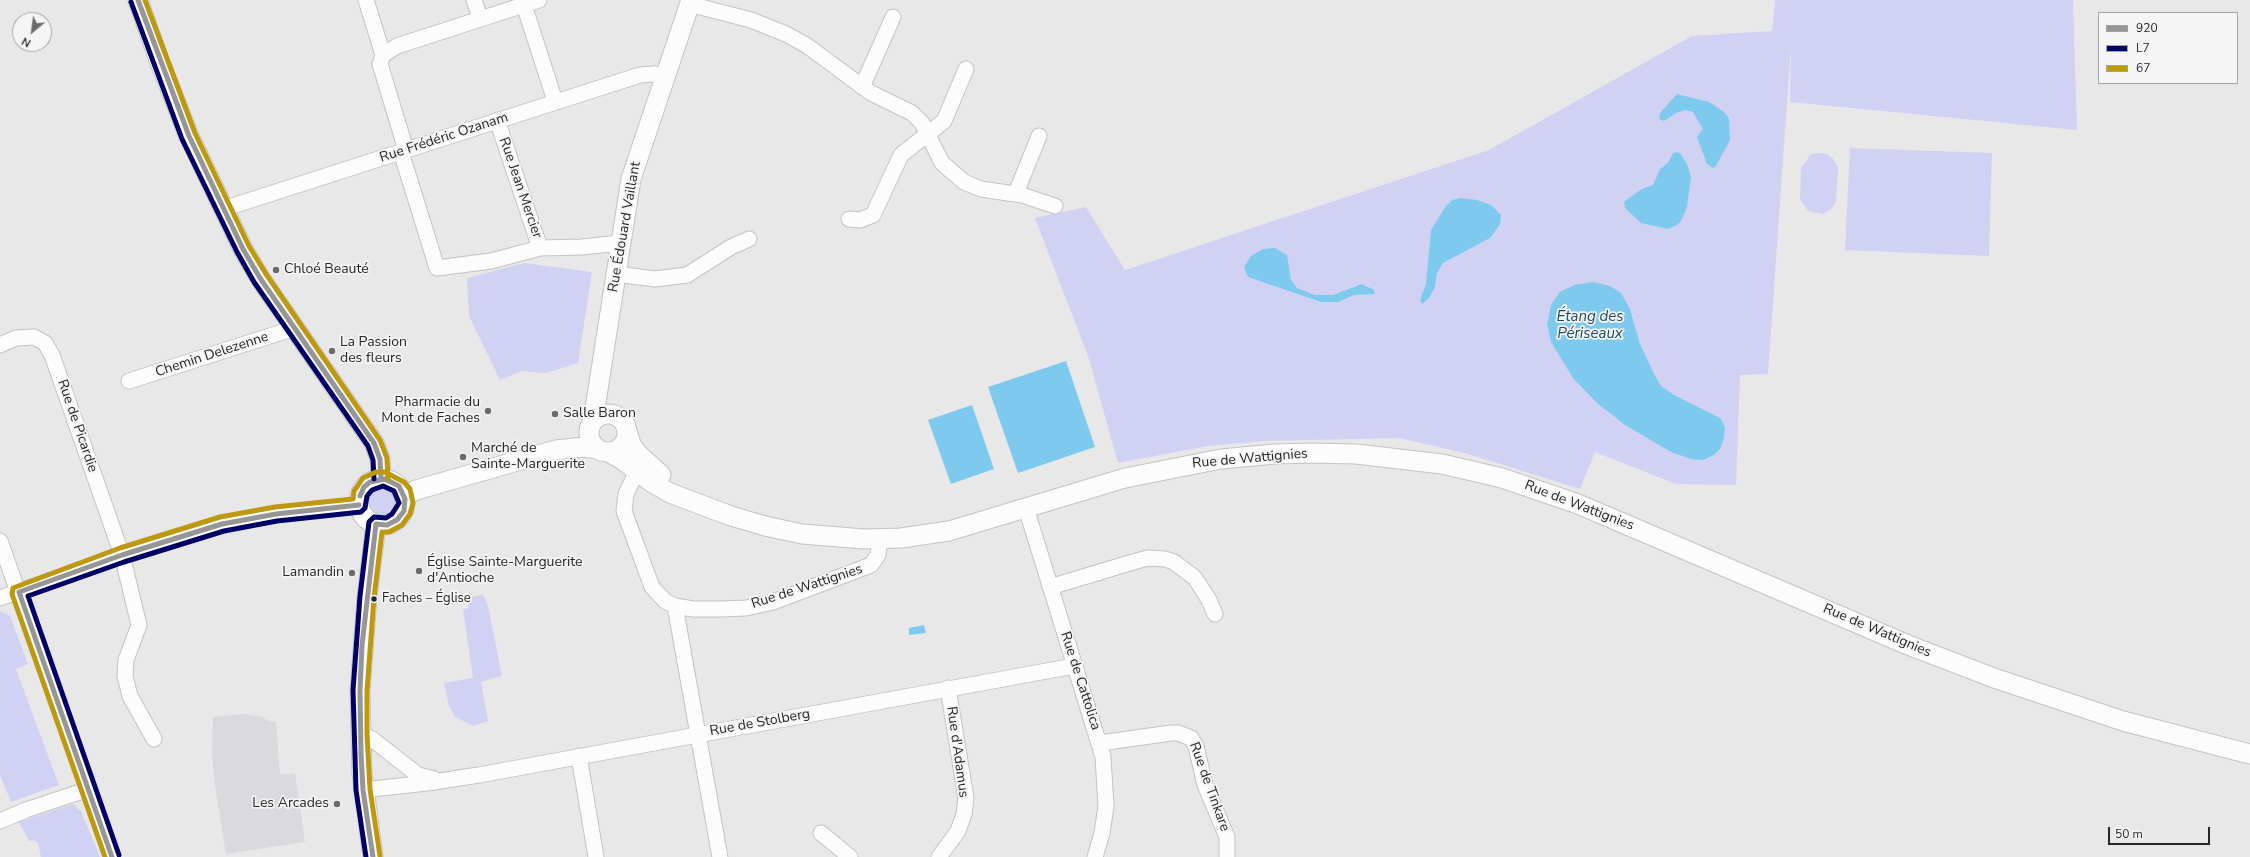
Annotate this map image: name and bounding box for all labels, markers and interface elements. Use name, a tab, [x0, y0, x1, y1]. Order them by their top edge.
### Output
north arrow	[12, 12, 52, 52]
legend	[2098, 12, 2238, 84]
text: 920	[2136, 20, 2158, 36]
text: N	[19, 34, 34, 51]
text: L7	[2136, 40, 2150, 56]
text: 67	[2136, 60, 2150, 76]
street label: Rue Frédéric Ozanam	[378, 109, 510, 167]
street label: Rue Jean Mercier	[495, 135, 545, 241]
street label: Rue Édouard Vaillant	[605, 160, 645, 294]
place label: Chloé Beauté	[284, 262, 369, 278]
marker: Chloé Beauté	[271, 265, 281, 275]
water label: Étang des Périseaux	[1557, 308, 1623, 343]
street label: Chemin Delezenne	[153, 329, 271, 381]
place label: La Passion des fleurs	[340, 335, 407, 368]
marker: La Passion des fleurs	[327, 346, 337, 356]
street label: Rue de Picardie	[53, 377, 101, 475]
place label: Pharmacie du Mont de Faches	[381, 395, 480, 428]
marker: Pharmacie du Mont de Faches	[483, 406, 493, 416]
place label: Salle Baron	[563, 406, 636, 422]
marker: Salle Baron	[550, 409, 560, 419]
place label: Marché de Sainte-Marguerite	[471, 441, 585, 474]
street label: Rue de Wattignies	[1192, 446, 1308, 472]
marker: Marché de Sainte-Marguerite	[458, 452, 468, 462]
street label: Rue de Wattignies	[1522, 477, 1636, 535]
place label: Église Sainte-Marguerite d'Antioche	[427, 555, 582, 588]
street label: Rue de Wattignies	[749, 561, 865, 613]
place label: Lamandin	[282, 565, 344, 581]
marker: Église Sainte-Marguerite d'Antioche	[414, 566, 424, 576]
marker: Lamandin	[347, 568, 357, 578]
place label: Faches – Église	[382, 591, 471, 607]
marker: Faches – Église	[369, 594, 379, 604]
street label: Rue de Wattignies	[1820, 601, 1934, 661]
street label: Rue de Cattolica	[1056, 630, 1104, 732]
street label: Rue d'Adamus	[942, 705, 972, 799]
street label: Rue de Stolberg	[709, 706, 811, 740]
street label: Rue de Tinkare	[1185, 740, 1233, 834]
place label: Les Arcades	[252, 796, 329, 812]
marker: Les Arcades	[332, 799, 342, 809]
scale bar	[2110, 819, 2212, 845]
text: 50 m	[2115, 826, 2143, 842]

